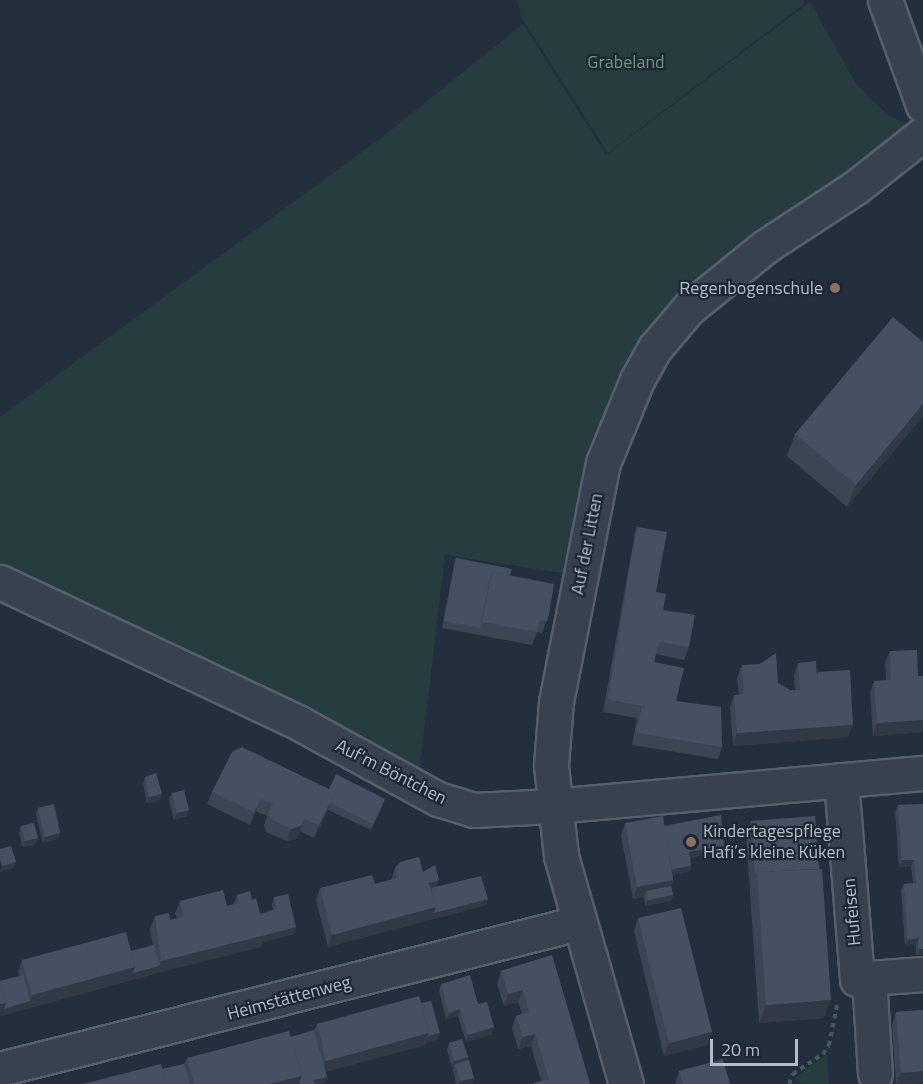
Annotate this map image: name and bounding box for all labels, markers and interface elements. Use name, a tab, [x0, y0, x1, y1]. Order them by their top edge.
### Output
park label: Grabeland	[587, 51, 665, 73]
place label: Regenbogenschule	[679, 277, 823, 299]
marker: Regenbogenschule	[828, 281, 842, 295]
street label: Auf der Litten	[567, 491, 607, 597]
street label: Auf'm Böntchen	[332, 735, 450, 809]
place label: Kindertagespflege Hafi’s kleine Küken	[703, 821, 845, 864]
marker: Kindertagespflege Hafi’s kleine Küken	[684, 835, 698, 849]
street label: Hufeisen	[838, 877, 866, 947]
street label: Heimstättenweg	[225, 971, 353, 1025]
scale bar	[713, 1027, 802, 1065]
text: 20 m	[721, 1036, 760, 1063]

